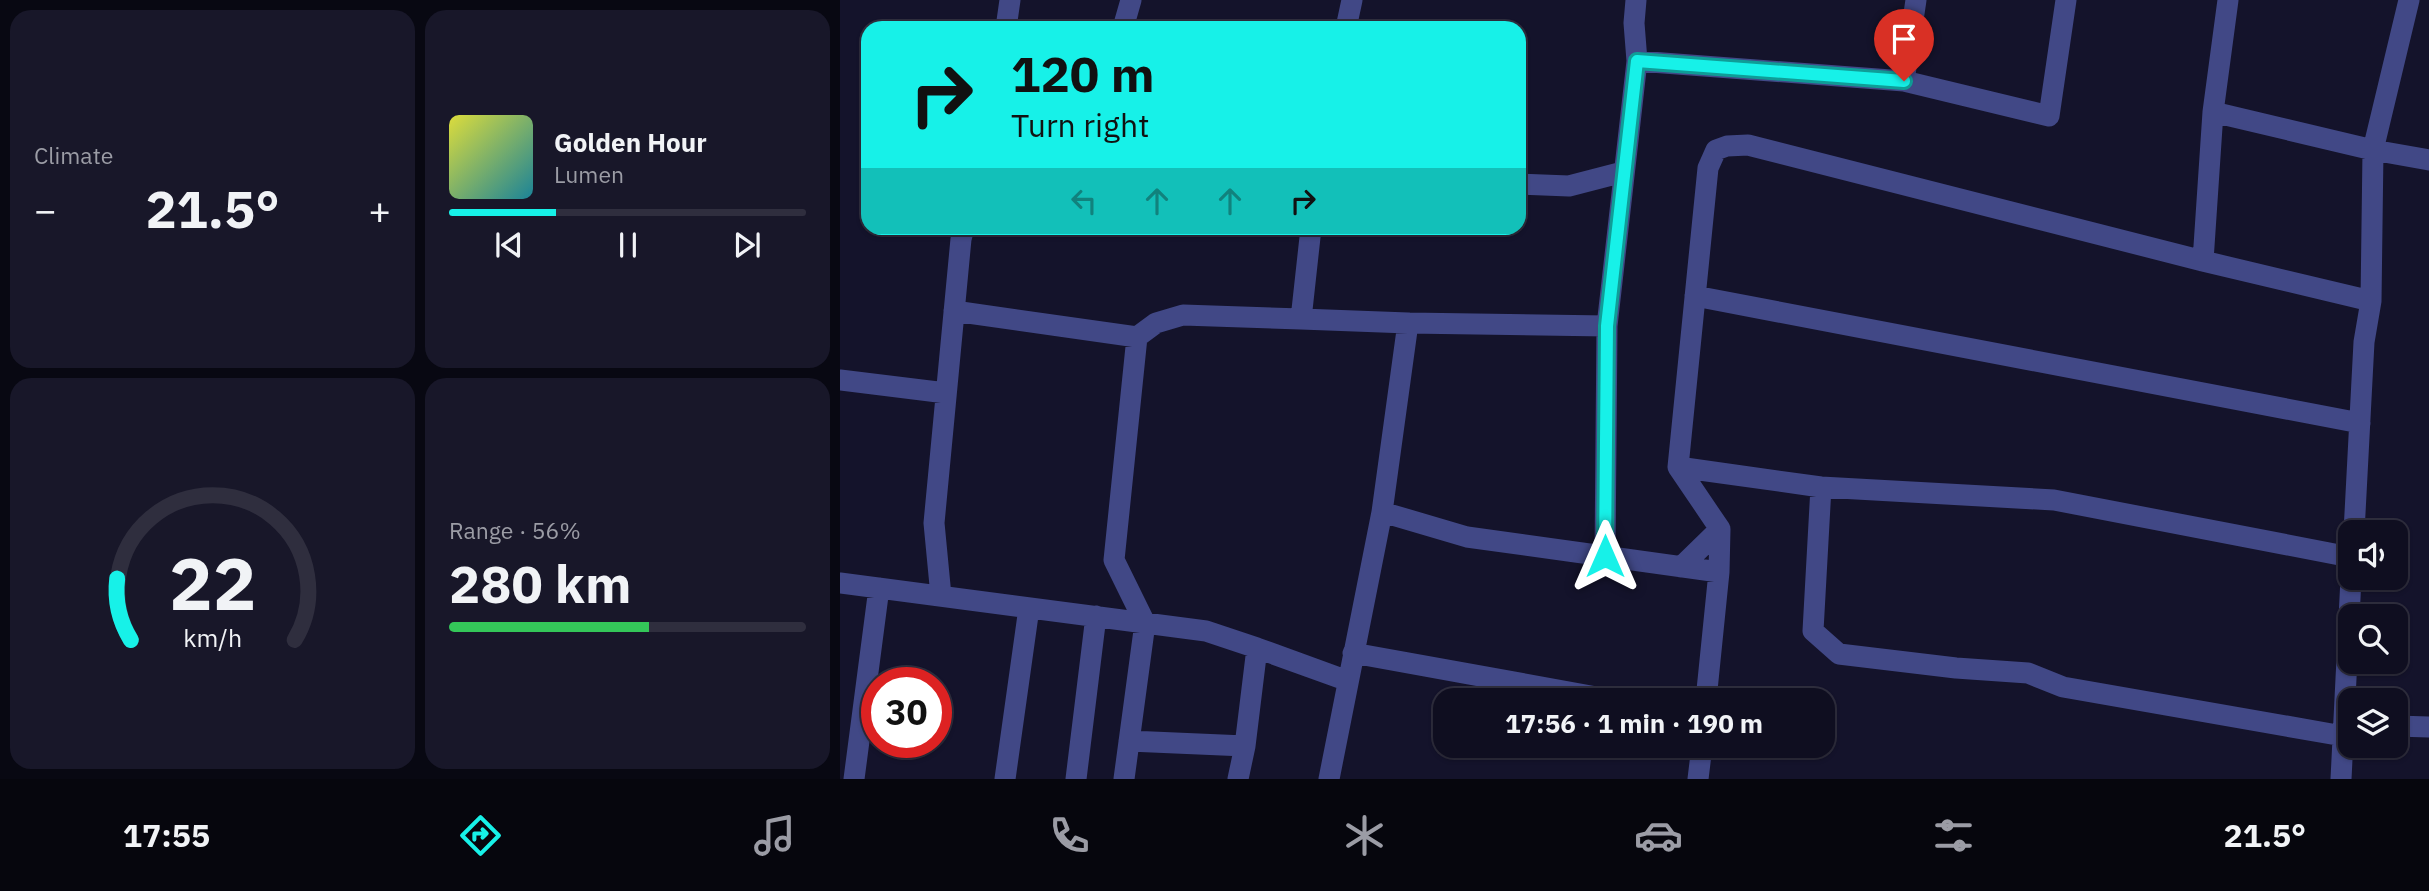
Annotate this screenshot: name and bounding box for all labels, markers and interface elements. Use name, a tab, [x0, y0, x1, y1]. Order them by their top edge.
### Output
pin	[1874, 9, 1934, 81]
icon: arrive	[1885, 20, 1923, 58]
text: 120 m	[1011, 42, 1155, 105]
icon: right	[896, 49, 987, 140]
text: Turn right	[1011, 104, 1149, 146]
text: Golden Hour	[554, 125, 707, 159]
text: Climate	[34, 140, 113, 170]
text: Lumen	[554, 159, 624, 189]
text: 21.5°	[145, 175, 280, 242]
icon: left	[1065, 182, 1103, 220]
icon: ahead	[1138, 182, 1176, 220]
icon: ahead	[1211, 182, 1249, 220]
icon: right	[1284, 182, 1322, 220]
text: −	[34, 185, 57, 234]
text: +	[368, 185, 391, 234]
icon: previous	[490, 226, 528, 264]
icon: pause	[609, 226, 647, 264]
icon: next	[728, 226, 766, 264]
text: Range · 56%	[449, 515, 581, 545]
position arrow	[1568, 519, 1642, 593]
map controls	[2338, 520, 2408, 758]
button: sound	[2338, 520, 2408, 590]
text: 22	[169, 535, 256, 630]
text: 280 km	[449, 550, 631, 617]
button: search	[2338, 604, 2408, 674]
text: km/h	[183, 620, 242, 653]
speed limit sign: 30	[861, 667, 952, 758]
button: layers	[2338, 688, 2408, 758]
text: 17:56 · 1 min · 190 m	[1505, 706, 1763, 740]
icon: directions	[456, 811, 505, 860]
icon: music	[750, 811, 799, 860]
icon: phone	[1045, 811, 1094, 860]
icon: climate	[1340, 811, 1389, 860]
icon: car	[1634, 811, 1683, 860]
icon: filters	[1929, 811, 1978, 860]
text: 17:55	[123, 814, 210, 856]
text: 21.5°	[2224, 814, 2306, 856]

